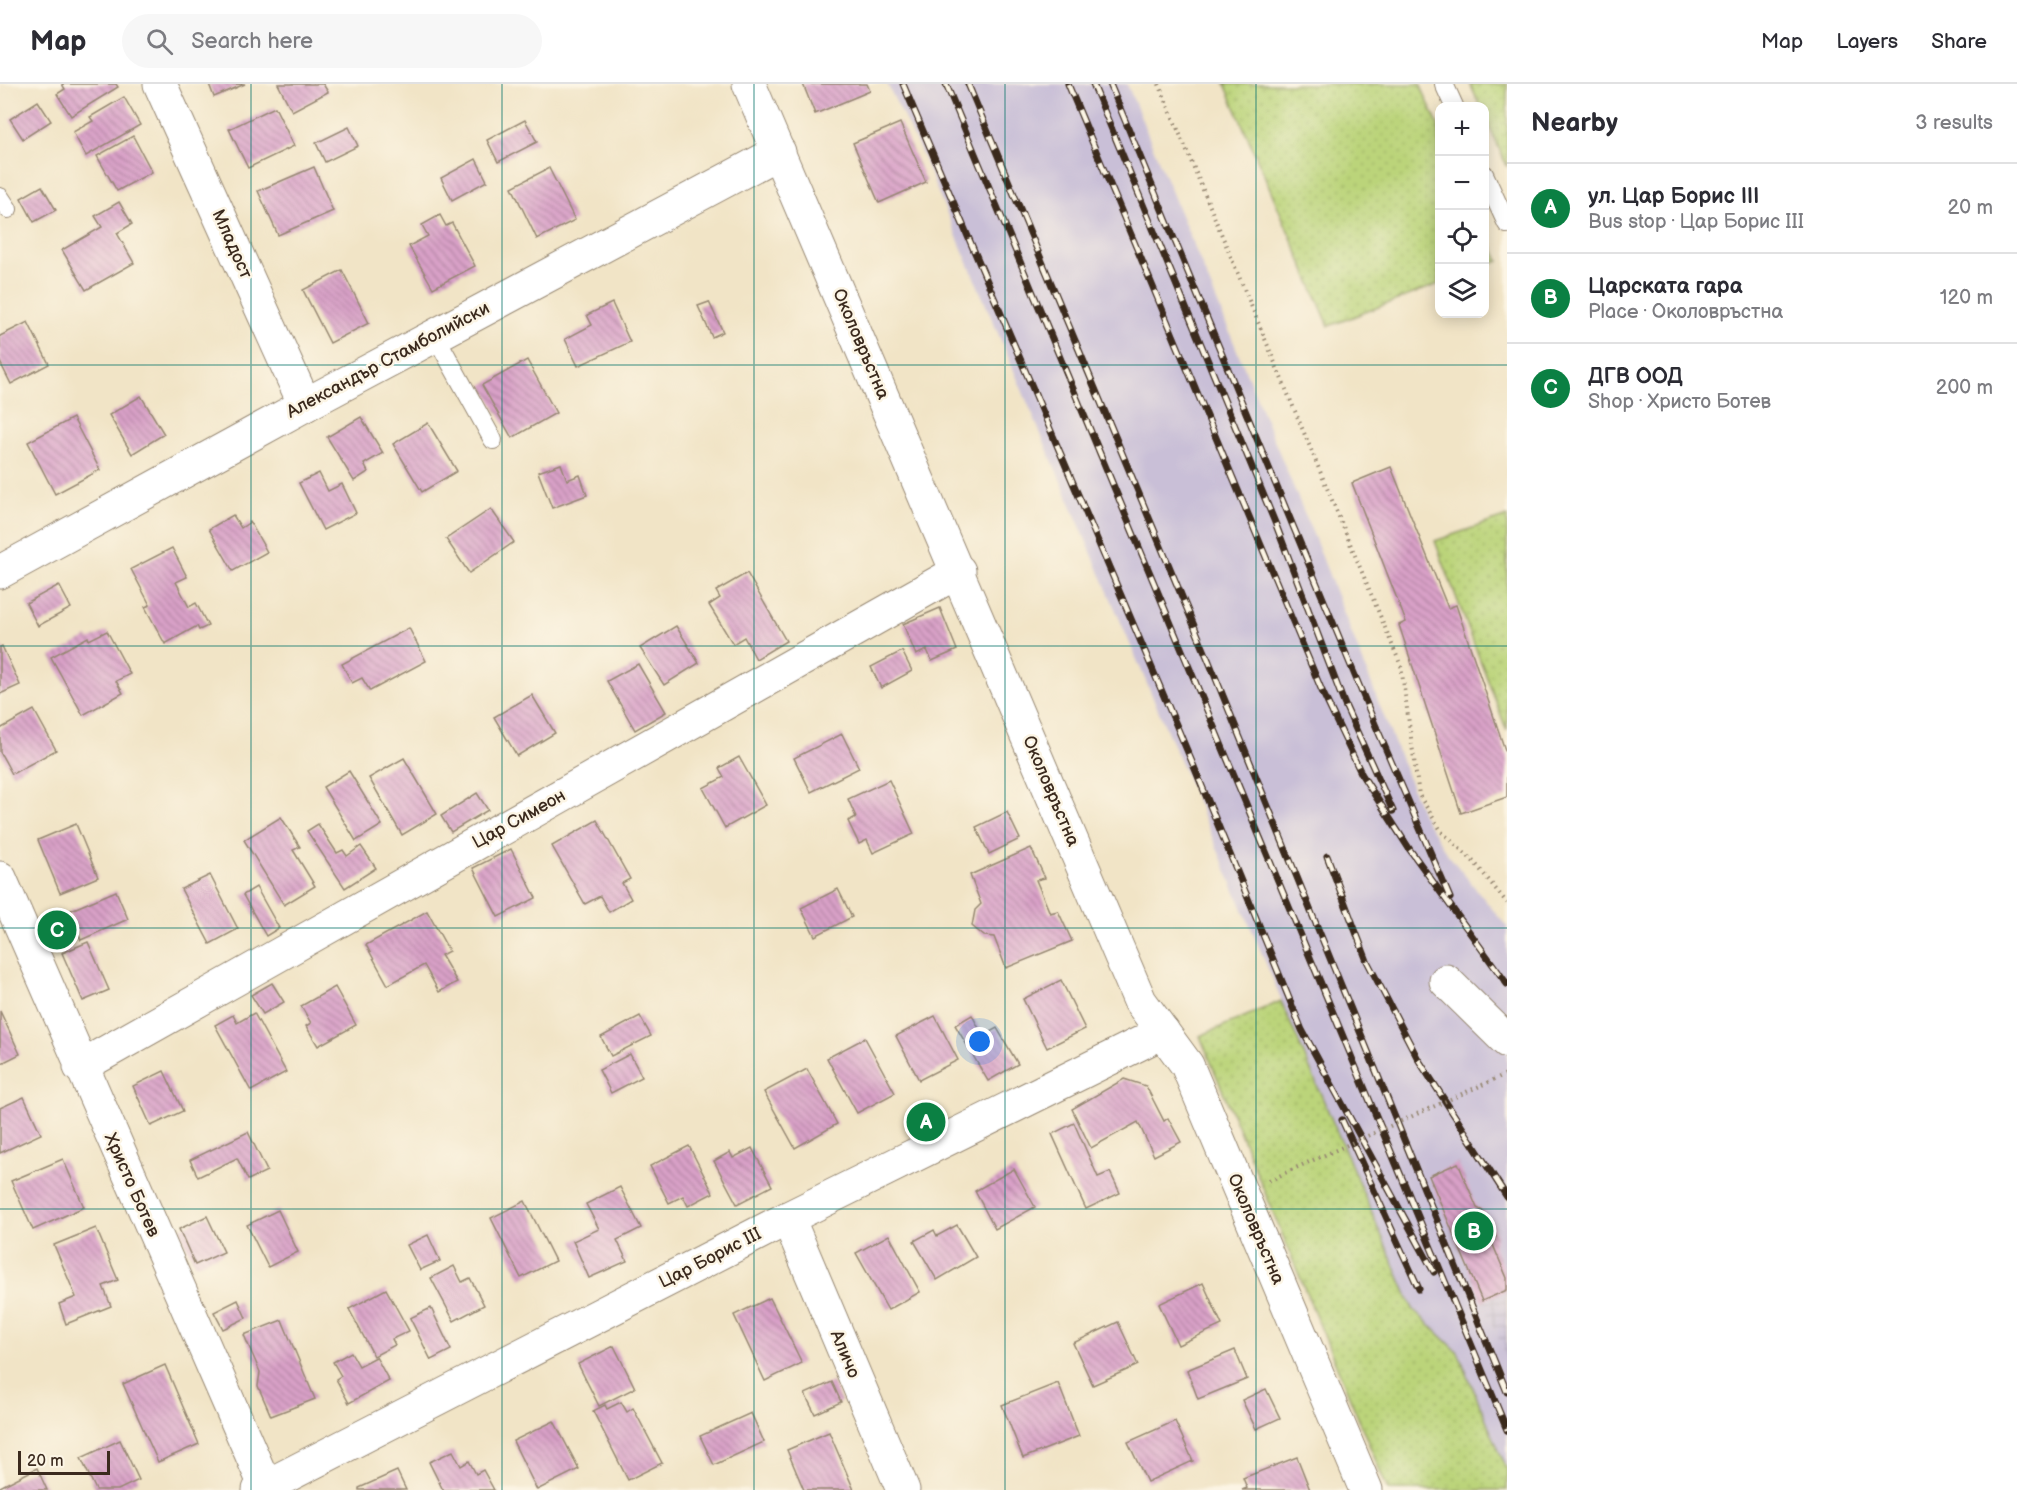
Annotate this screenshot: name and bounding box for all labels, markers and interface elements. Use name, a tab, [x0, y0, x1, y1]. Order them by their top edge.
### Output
search box	[122, 14, 542, 68]
text: Map	[30, 25, 86, 58]
icon: search	[143, 25, 176, 58]
text: Search here	[191, 28, 313, 55]
text: Map	[1761, 29, 1803, 54]
text: Layers	[1836, 29, 1898, 54]
text: Share	[1931, 29, 1987, 54]
map controls	[1435, 102, 1489, 318]
button: +	[1435, 102, 1489, 156]
text: Nearby	[1531, 108, 1618, 139]
text: 3 results	[1915, 111, 1993, 135]
button: −	[1435, 156, 1489, 210]
text: ул. Цар Борис ІІІ	[1588, 183, 1759, 210]
text: A	[1544, 196, 1557, 220]
text: 20 m	[1948, 196, 1993, 220]
street label: Младост	[207, 206, 257, 282]
button: locate	[1435, 210, 1489, 264]
text: Bus stop · Цар Борис III	[1588, 210, 1804, 234]
button: layers	[1435, 264, 1489, 318]
text: Царската гара	[1588, 273, 1742, 300]
street label: Околовръстна	[828, 285, 894, 403]
text: B	[1543, 286, 1558, 310]
text: 120 m	[1940, 286, 1993, 310]
street label: Александър Стамболийски	[282, 297, 493, 423]
text: Place · Околовръстна	[1588, 300, 1783, 324]
text: ДГВ ООД	[1588, 363, 1683, 390]
text: C	[1543, 376, 1558, 400]
text: 200 m	[1936, 376, 1993, 400]
text: Shop · Христо Ботев	[1588, 390, 1771, 414]
street label: Околовръстна	[1018, 732, 1084, 850]
street label: Цар Симеон	[469, 785, 569, 853]
pin: C	[38, 908, 76, 952]
your location	[965, 1027, 994, 1056]
pin: A	[906, 1100, 946, 1144]
street label: Христо Ботев	[100, 1130, 165, 1241]
street label: Околовръстна	[1223, 1170, 1289, 1288]
pin: B	[1454, 1208, 1494, 1254]
street label: Цар Борис III	[655, 1223, 765, 1293]
street label: Аличо	[825, 1326, 864, 1381]
scale bar	[18, 1448, 110, 1476]
text: 20 m	[27, 1452, 63, 1471]

